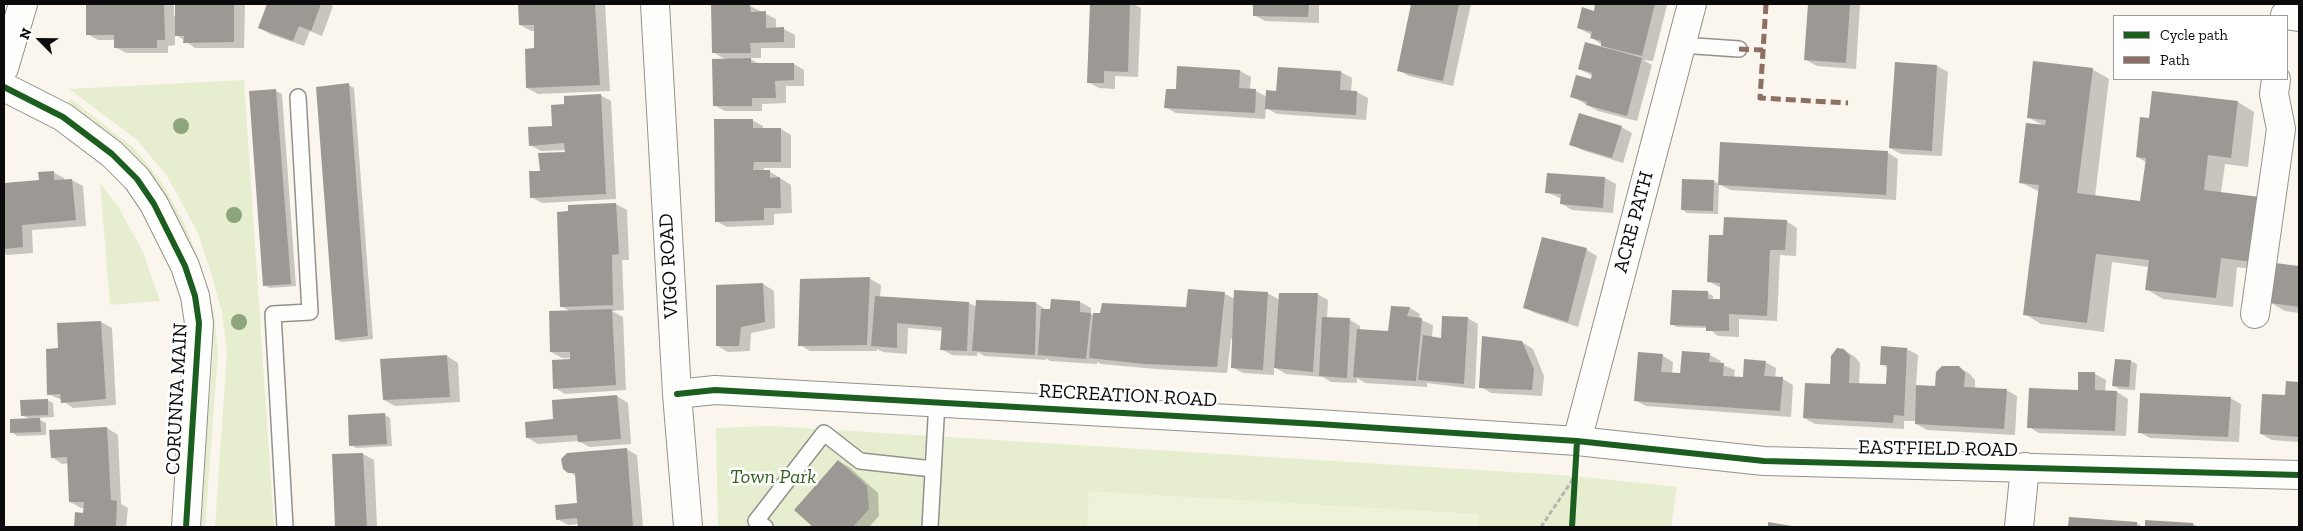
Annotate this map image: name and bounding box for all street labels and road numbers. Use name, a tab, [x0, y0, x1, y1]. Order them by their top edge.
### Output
street label: ACRE PATH	[1609, 169, 1659, 275]
street label: VIGO ROAD	[654, 213, 684, 319]
street label: CORUNNA MAIN	[161, 322, 193, 476]
street label: RECREATION ROAD	[1038, 379, 1218, 413]
street label: EASTFIELD ROAD	[1858, 436, 2018, 462]

